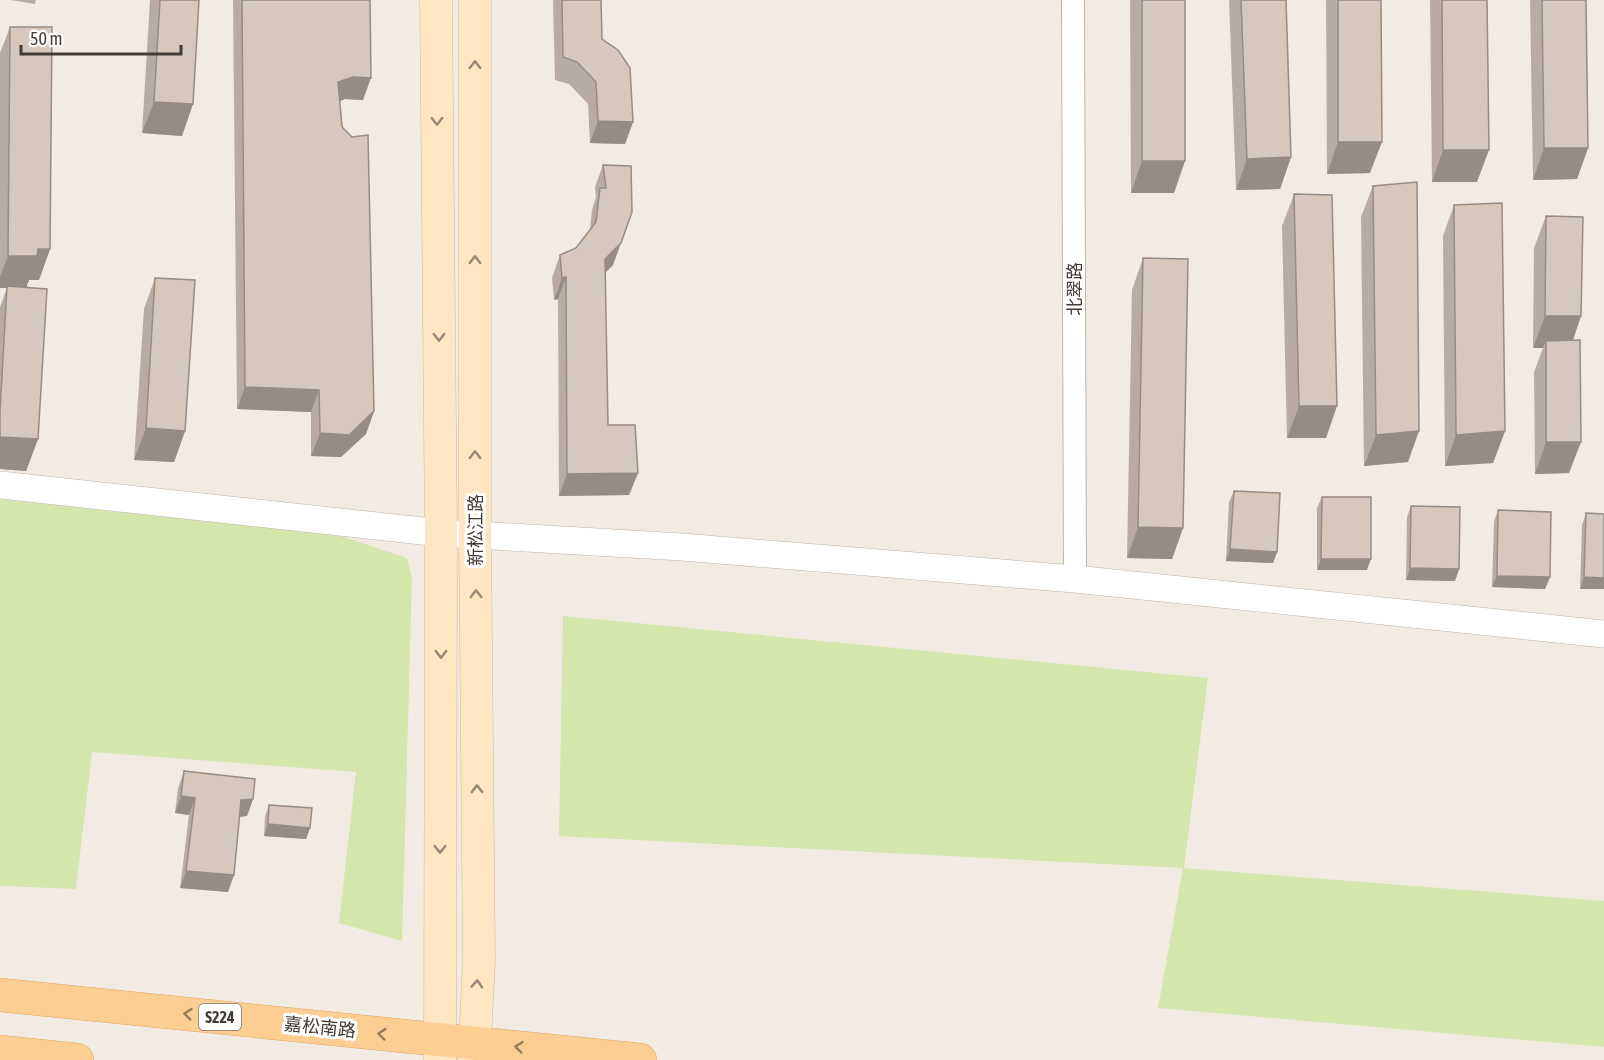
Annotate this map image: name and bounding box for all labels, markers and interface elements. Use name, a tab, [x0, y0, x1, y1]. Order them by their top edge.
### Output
scale bar	[21, 18, 182, 56]
text: 50 m	[30, 28, 62, 49]
one-way arrow	[469, 60, 481, 69]
one-way arrow	[431, 117, 444, 126]
one-way arrow	[469, 255, 481, 264]
street label: 北翠路	[1064, 262, 1085, 316]
one-way arrow	[433, 333, 445, 342]
one-way arrow	[469, 450, 481, 459]
street label: 新松江路	[465, 494, 486, 566]
one-way arrow	[470, 590, 482, 599]
one-way arrow	[435, 650, 447, 659]
one-way arrow	[471, 785, 484, 794]
one-way arrow	[434, 845, 446, 854]
one-way arrow	[471, 980, 484, 989]
road number: S224	[199, 1004, 241, 1030]
one-way arrow	[183, 1008, 192, 1021]
street label: 嘉松南路	[283, 1013, 357, 1041]
one-way arrow	[377, 1028, 386, 1041]
one-way arrow	[515, 1042, 524, 1054]

